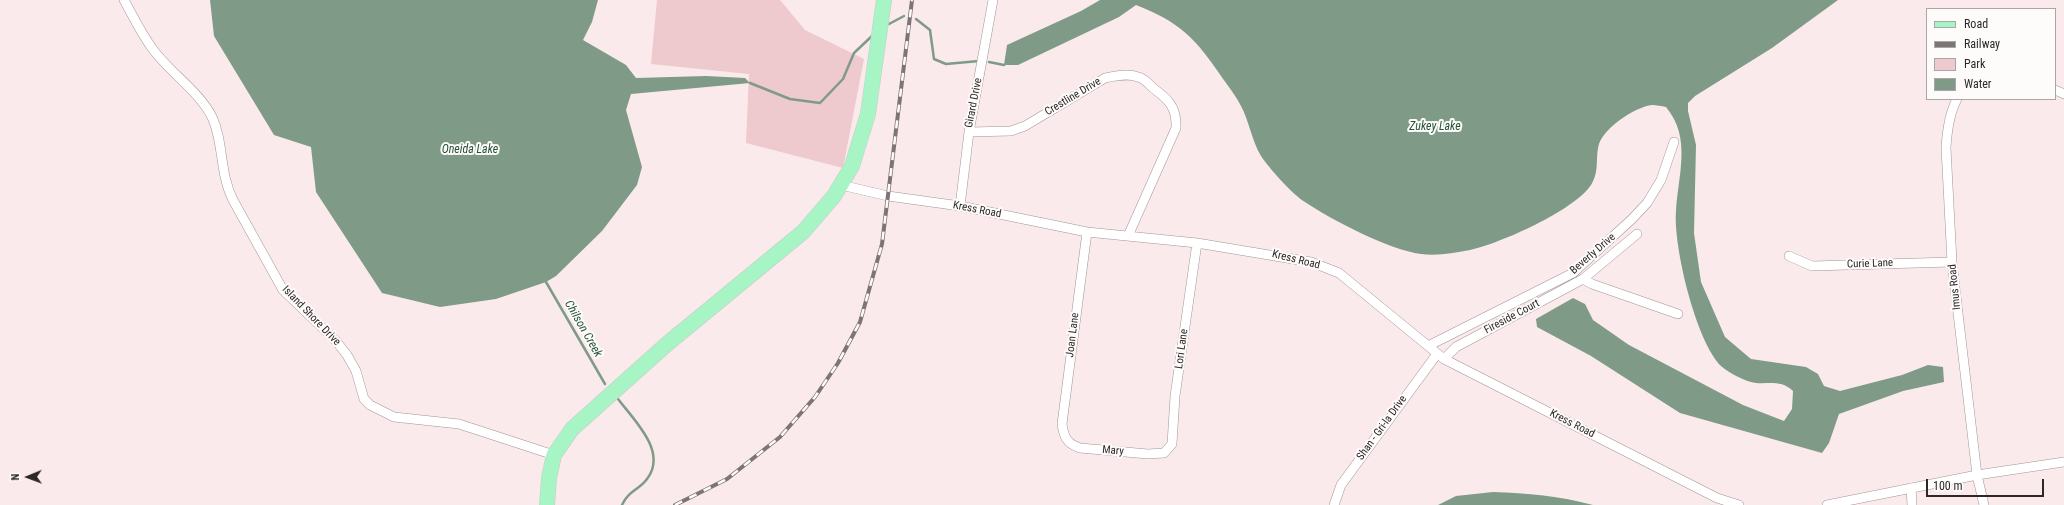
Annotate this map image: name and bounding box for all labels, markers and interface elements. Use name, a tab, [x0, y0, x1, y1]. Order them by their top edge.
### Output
legend	[1926, 8, 2056, 100]
text: Road	[1964, 17, 1988, 31]
text: Railway	[1964, 37, 2000, 51]
text: Park	[1964, 57, 1985, 71]
street label: Crestline Drive	[1043, 75, 1103, 119]
street label: Girard Drive	[963, 77, 985, 129]
text: Water	[1964, 77, 1992, 91]
water label: Zukey Lake	[1409, 120, 1461, 134]
water label: Oneida Lake	[442, 143, 498, 157]
street label: Kress Road	[952, 199, 1002, 221]
street label: Beverly Drive	[1568, 231, 1618, 277]
street label: Kress Road	[1271, 248, 1321, 272]
street label: Curie Lane	[1847, 257, 1893, 271]
street label: Imus Road	[1946, 263, 1964, 311]
street label: Island Shore Drive	[279, 283, 343, 349]
street label: Fireside Court	[1482, 297, 1542, 337]
water label: Chilson Creek	[561, 298, 605, 360]
street label: Joan Lane	[1064, 312, 1082, 358]
street label: Lori Lane	[1173, 328, 1191, 370]
street label: Shan - Gri-la Drive	[1354, 393, 1410, 463]
street label: Kress Road	[1547, 407, 1597, 441]
street label: Mary	[1102, 443, 1124, 459]
north arrow	[8, 457, 48, 497]
scale bar	[1928, 471, 2046, 497]
text: N	[9, 474, 22, 481]
text: 100 m	[1933, 479, 1963, 493]

